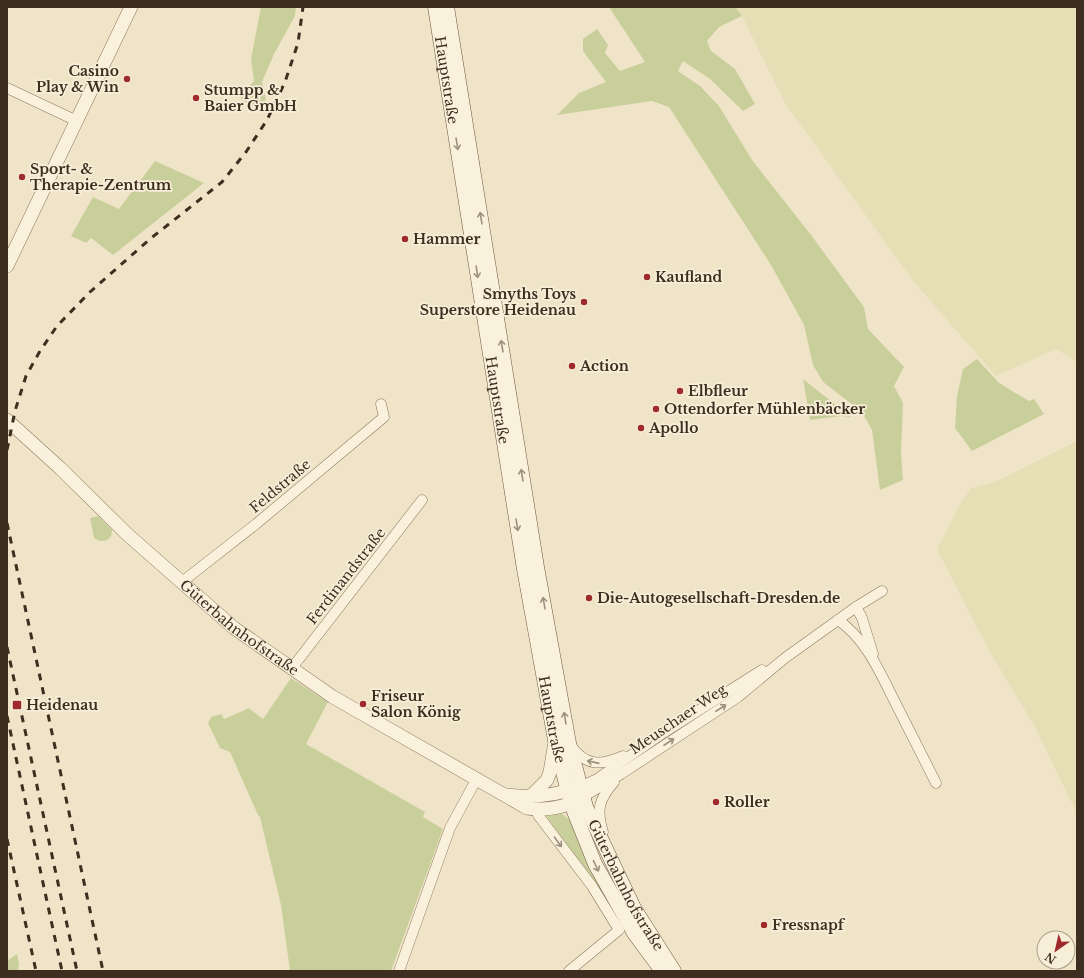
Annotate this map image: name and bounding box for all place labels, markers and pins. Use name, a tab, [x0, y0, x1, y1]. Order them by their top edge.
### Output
place label: Casino Play & Win	[36, 62, 119, 96]
marker: Casino Play & Win	[122, 74, 132, 84]
place label: Stumpp & Baier GmbH	[204, 81, 297, 115]
marker: Stumpp & Baier GmbH	[191, 93, 201, 103]
place label: Sport- & Therapie-Zentrum	[30, 160, 172, 194]
marker: Sport- & Therapie-Zentrum	[17, 172, 27, 182]
place label: Hammer	[413, 230, 480, 248]
marker: Hammer	[400, 234, 410, 244]
place label: Kaufland	[655, 268, 723, 286]
marker: Kaufland	[642, 272, 652, 282]
place label: Smyths Toys Superstore Heidenau	[420, 285, 576, 319]
marker: Smyths Toys Superstore Heidenau	[579, 297, 589, 307]
place label: Action	[579, 357, 629, 375]
marker: Action	[567, 361, 577, 371]
place label: Elbfleur	[688, 382, 748, 400]
marker: Elbfleur	[675, 386, 685, 396]
place label: Ottendorfer Mühlenbäcker	[664, 400, 865, 418]
marker: Ottendorfer Mühlenbäcker	[651, 404, 661, 414]
place label: Apollo	[648, 419, 699, 437]
marker: Apollo	[636, 423, 646, 433]
place label: Die-Autogesellschaft-Dresden.de	[597, 589, 840, 607]
marker: Die-Autogesellschaft-Dresden.de	[584, 593, 594, 603]
place label: Friseur Salon König	[371, 687, 461, 721]
place label: Heidenau	[26, 696, 98, 714]
marker: Heidenau	[11, 699, 23, 711]
marker: Friseur Salon König	[358, 699, 368, 709]
place label: Roller	[724, 793, 770, 811]
marker: Roller	[711, 797, 721, 807]
place label: Fressnapf	[772, 916, 846, 934]
marker: Fressnapf	[759, 920, 769, 930]

